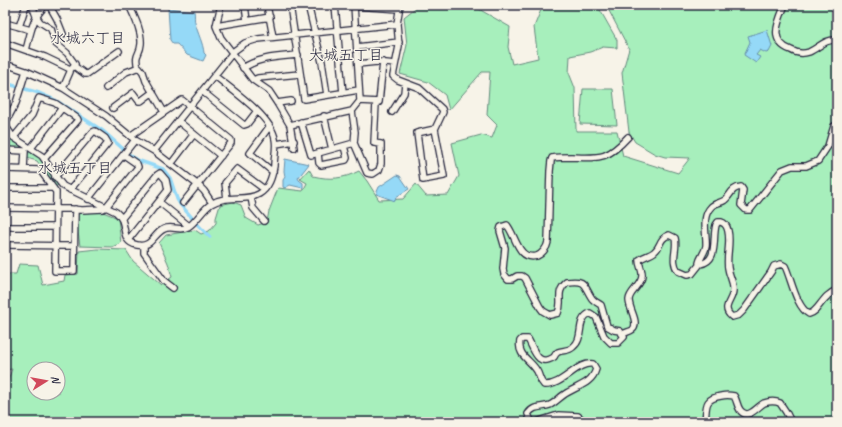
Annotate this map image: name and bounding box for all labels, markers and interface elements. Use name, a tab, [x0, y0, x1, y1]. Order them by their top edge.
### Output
district label: 水城六丁目	[50, 29, 126, 48]
district label: 大城五丁目	[308, 46, 384, 65]
district label: 水城五丁目	[37, 159, 113, 178]
north arrow	[26, 361, 66, 401]
text: N	[48, 374, 64, 386]

